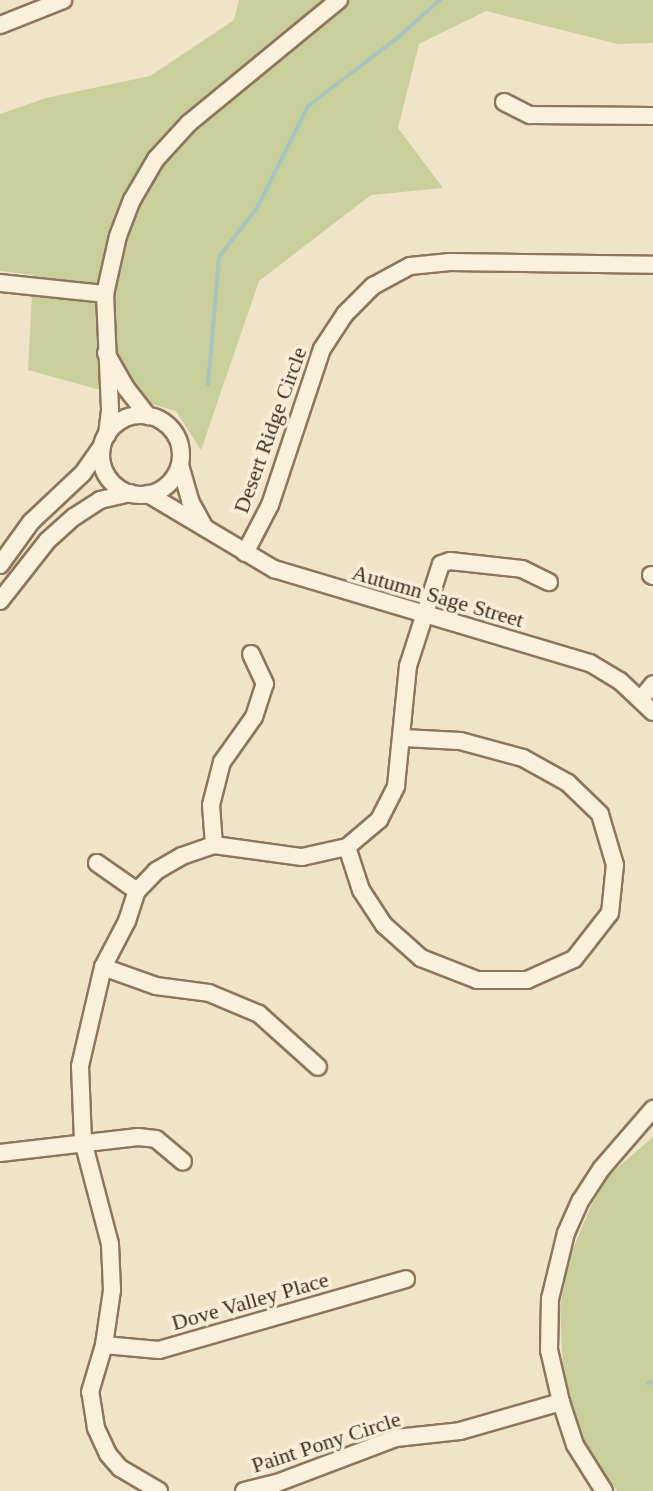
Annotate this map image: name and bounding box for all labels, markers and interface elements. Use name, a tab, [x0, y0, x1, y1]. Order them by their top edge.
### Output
street label: Desert Ridge Circle	[228, 343, 312, 517]
street label: Autumn Sage Street	[349, 559, 527, 633]
street label: Dove Valley Place	[168, 1266, 332, 1336]
street label: Paint Pony Circle	[248, 1405, 404, 1479]

